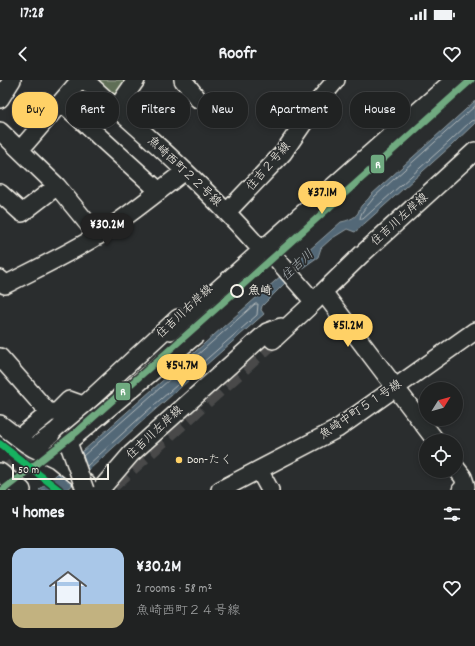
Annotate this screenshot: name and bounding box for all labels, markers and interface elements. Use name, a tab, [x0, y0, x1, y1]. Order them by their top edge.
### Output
text: 17:28	[20, 3, 44, 25]
text: Roofr	[219, 42, 256, 67]
icon: back	[12, 43, 34, 65]
icon: heart	[441, 43, 463, 65]
chip: Buy	[12, 92, 58, 128]
chip: Rent	[66, 92, 119, 128]
chip: Filters	[127, 92, 190, 128]
chip: New	[198, 92, 248, 128]
chip: Apartment	[256, 92, 342, 128]
chip: House	[350, 92, 410, 128]
street label: 魚崎西町２２号線	[143, 133, 225, 211]
street label: 住吉２号線	[243, 139, 295, 195]
line badge: R	[370, 154, 385, 174]
text: R	[375, 158, 381, 174]
pin: ¥37.1M	[289, 181, 355, 215]
text: ¥37.1M	[307, 184, 337, 203]
street label: 住吉川左岸線	[368, 190, 432, 250]
pin: ¥30.2M	[74, 213, 140, 247]
text: ¥30.2M	[90, 216, 124, 235]
water label: 住吉川	[277, 246, 319, 286]
street label: 住吉川右岸線	[153, 281, 217, 343]
place label: 魚崎	[248, 283, 272, 300]
marker: 魚崎	[230, 284, 244, 298]
pin: ¥51.2M	[315, 314, 381, 348]
text: ¥51.2M	[333, 317, 363, 336]
pin: ¥54.7M	[149, 354, 215, 388]
text: ¥54.7M	[166, 357, 198, 376]
street label: 魚崎中町５１号線	[316, 376, 406, 444]
line badge: R	[115, 382, 131, 401]
north arrow	[419, 382, 463, 426]
map controls	[419, 382, 463, 478]
text: R	[120, 385, 126, 401]
street label: 住吉川左岸線	[123, 402, 187, 464]
button: locate	[419, 434, 463, 478]
place label: Don-たく	[187, 452, 232, 469]
marker: Don-たく	[174, 455, 184, 465]
scale bar	[12, 462, 109, 481]
text: 50 m	[18, 463, 39, 479]
text: 4 homes	[12, 502, 65, 526]
icon: filters	[441, 503, 463, 525]
text: ¥30.2M	[136, 556, 181, 580]
icon: home	[44, 564, 92, 612]
icon: heart	[441, 577, 463, 599]
text: 2 rooms · 58 m²	[136, 580, 212, 599]
text: 魚崎西町２４号線	[136, 602, 240, 621]

